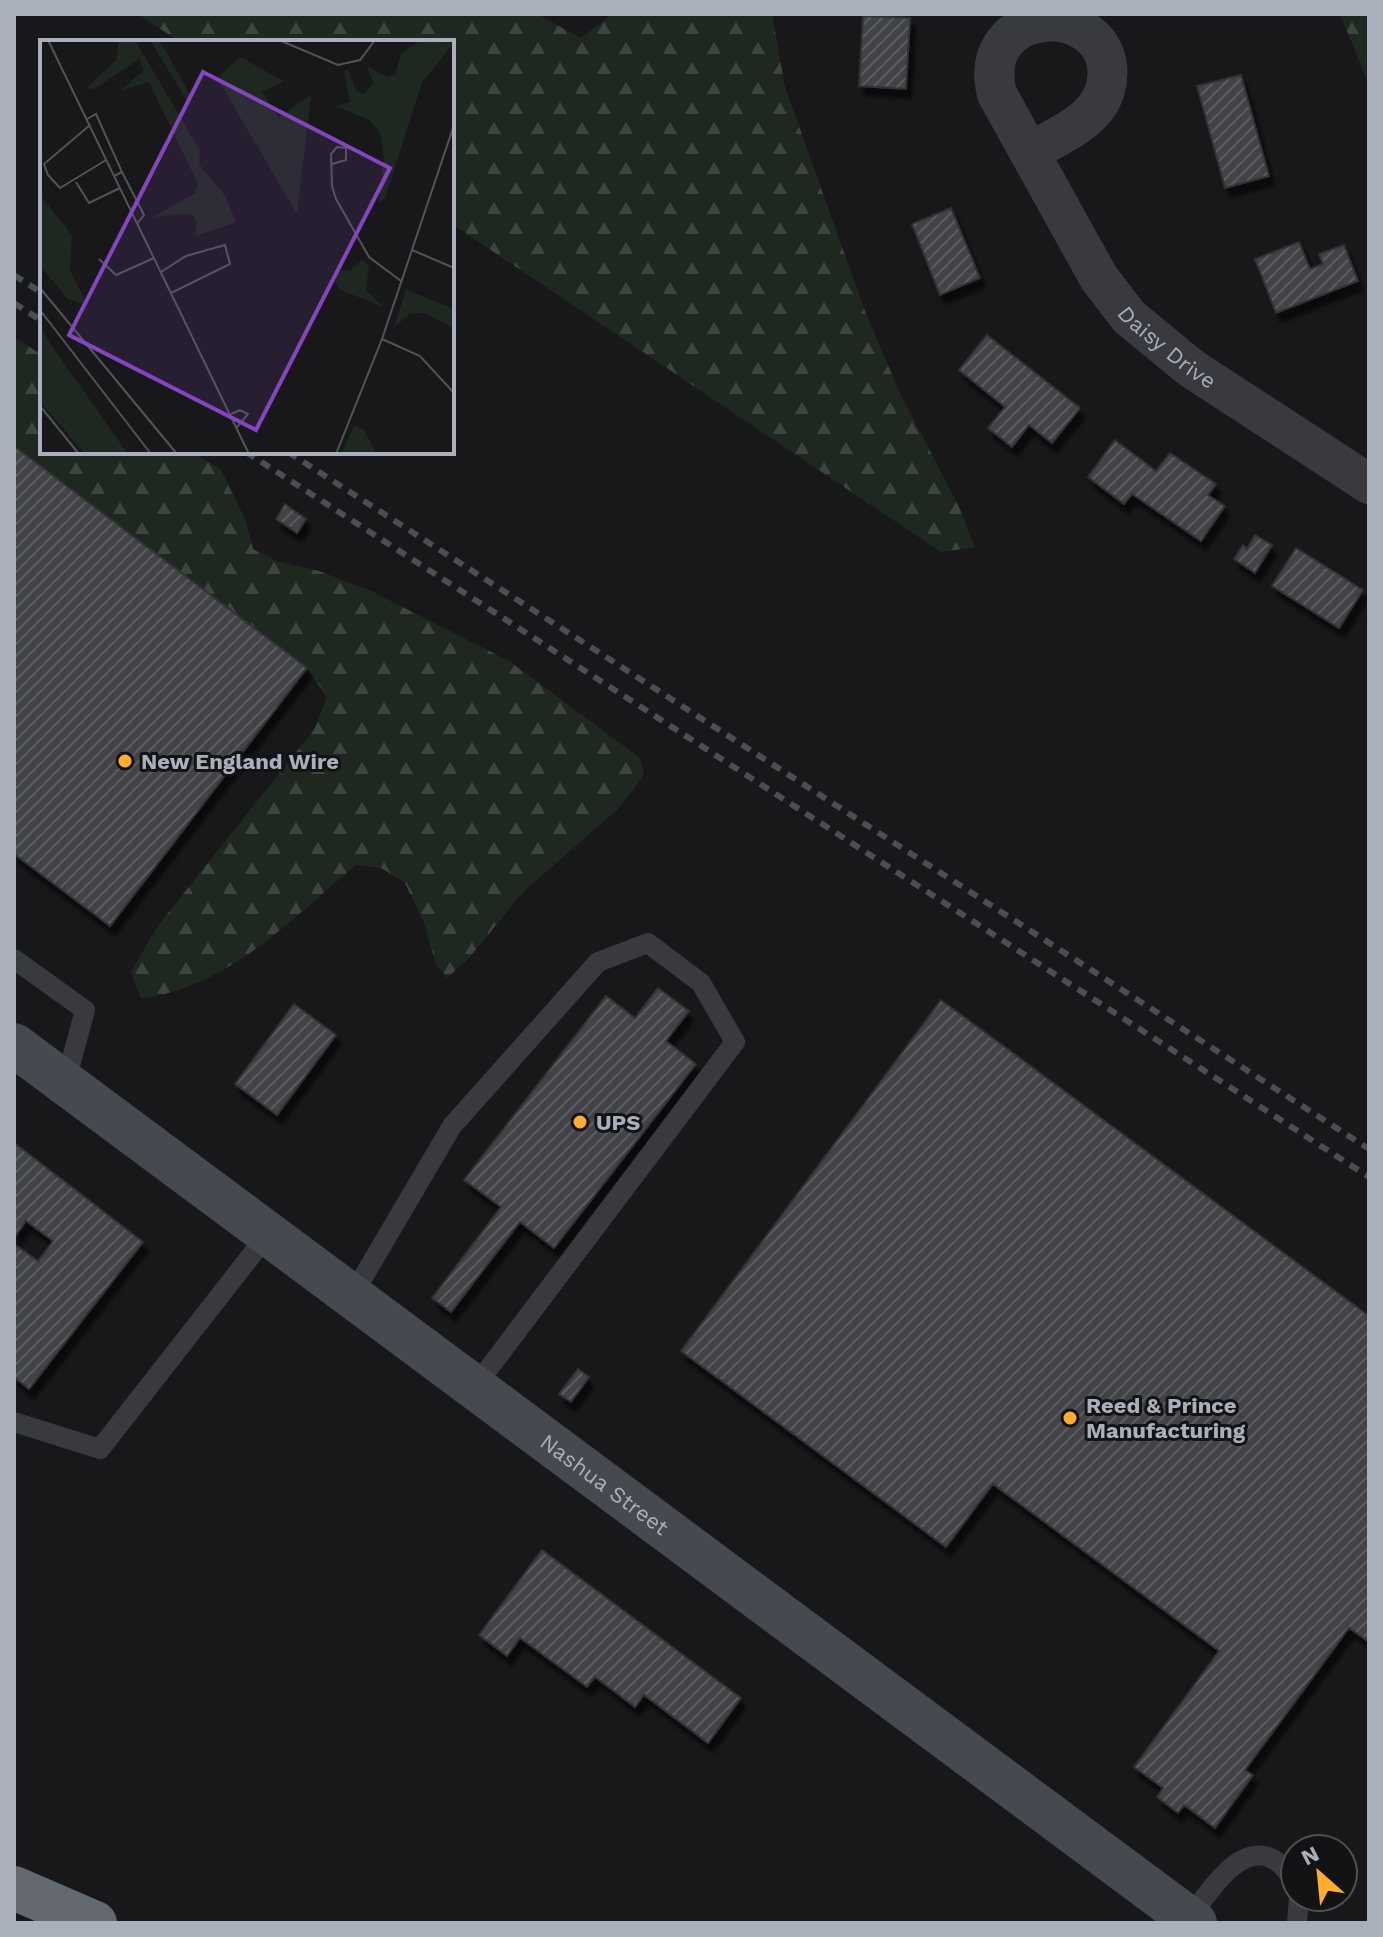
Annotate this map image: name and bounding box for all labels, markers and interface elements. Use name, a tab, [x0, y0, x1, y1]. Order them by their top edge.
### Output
inset map	[40, 40, 454, 454]
street label: Daisy Drive	[1112, 301, 1220, 394]
place label: New England Wire	[141, 749, 339, 774]
marker: New England Wire	[116, 752, 134, 770]
place label: UPS	[596, 1110, 641, 1135]
marker: UPS	[571, 1113, 589, 1131]
place label: Reed & Prince Manufacturing	[1086, 1393, 1246, 1443]
marker: Reed & Prince Manufacturing	[1061, 1409, 1079, 1427]
street label: Nashua Street	[536, 1429, 673, 1540]
north arrow	[1279, 1833, 1359, 1913]
text: N	[1297, 1841, 1323, 1870]

